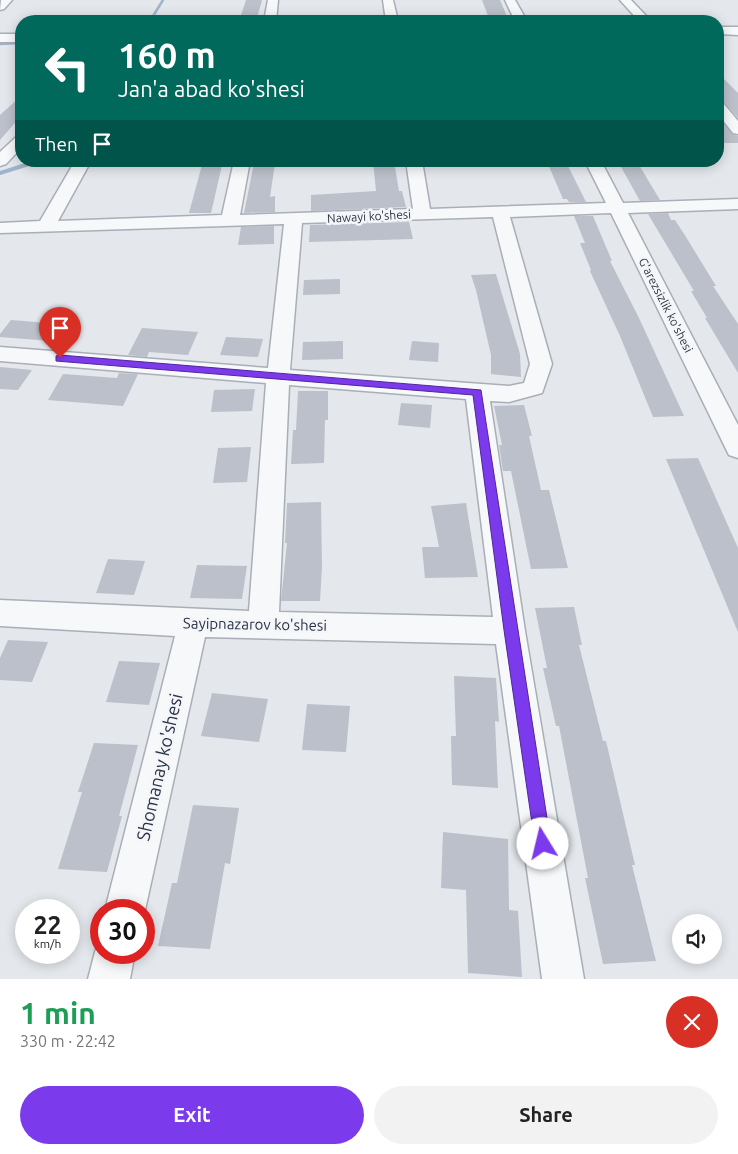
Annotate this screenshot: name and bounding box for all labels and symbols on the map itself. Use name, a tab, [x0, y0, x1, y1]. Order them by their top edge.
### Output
street label: Nawayi ko'shesi	[327, 207, 411, 225]
street label: G'arezsizlik ko'shesi	[636, 255, 696, 355]
pin	[39, 307, 81, 358]
street label: Sayipnazarov ko'shesi	[183, 614, 327, 634]
street label: Shomanay ko'shesi	[132, 691, 186, 843]
position arrow	[516, 817, 568, 869]
speed limit sign: 30	[90, 899, 155, 964]

